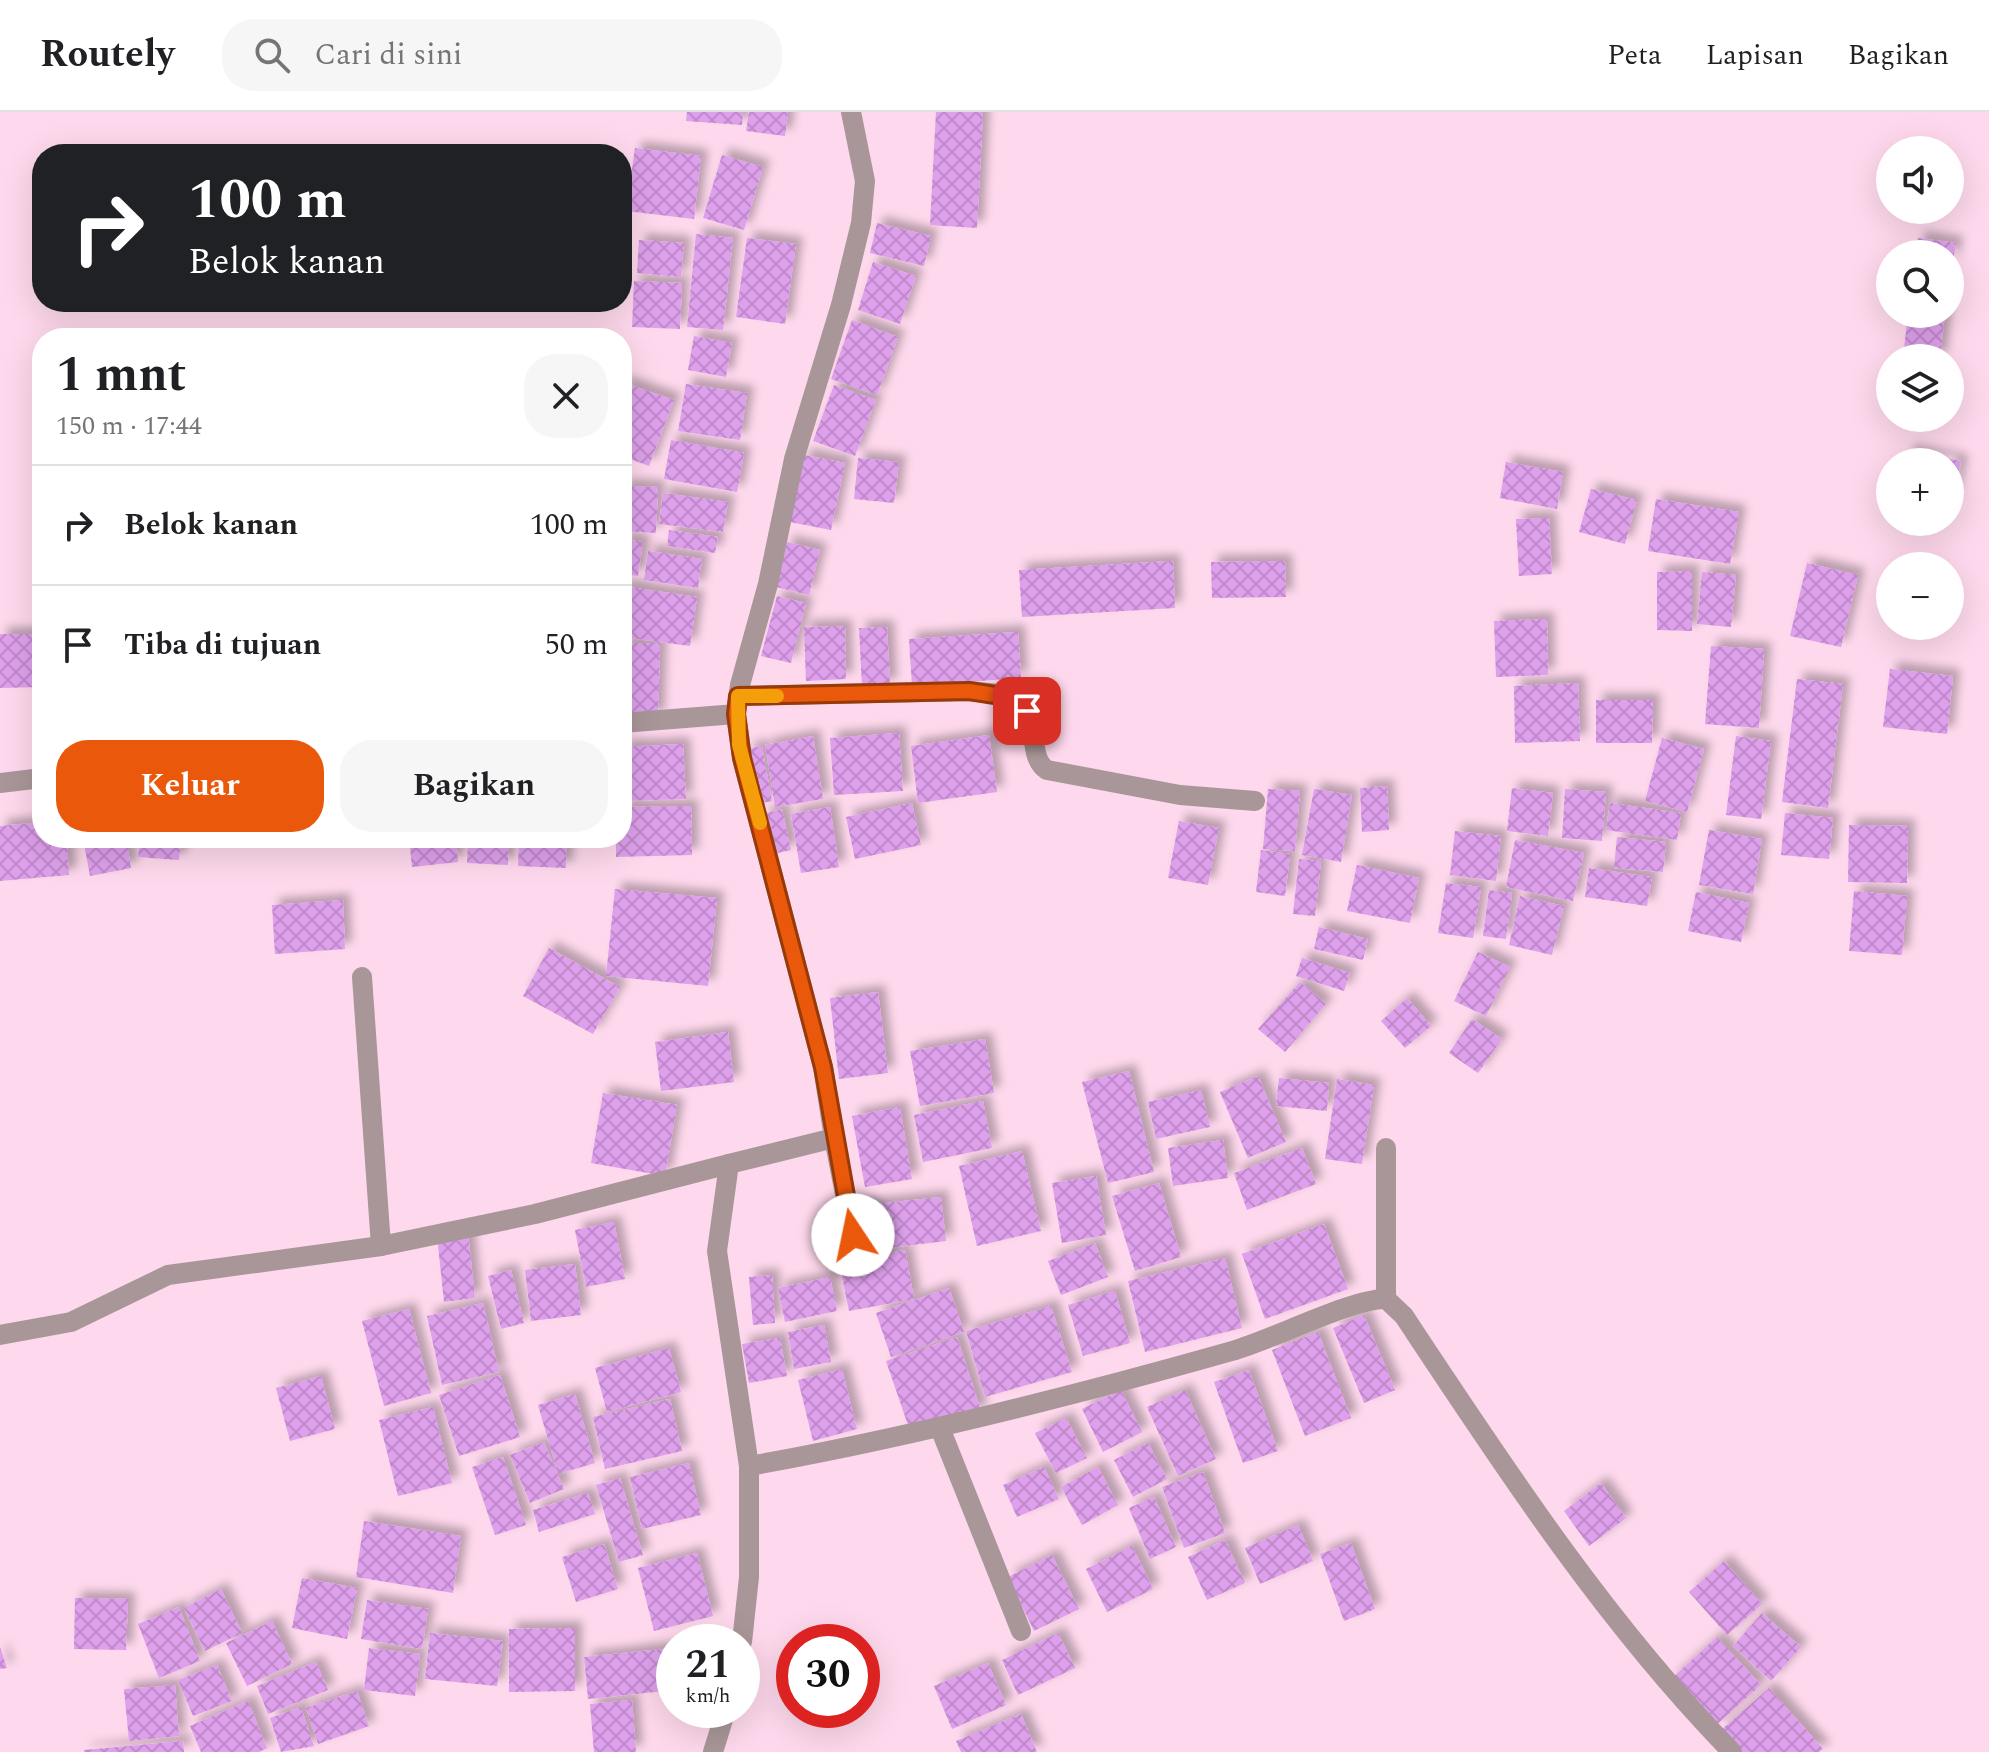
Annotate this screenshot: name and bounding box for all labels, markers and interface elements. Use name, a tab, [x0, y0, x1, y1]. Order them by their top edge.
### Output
search box	[222, 19, 782, 91]
text: Routely	[40, 26, 174, 84]
text: Cari di sini	[314, 32, 462, 78]
icon: search	[250, 33, 294, 77]
text: Peta	[1607, 34, 1662, 77]
text: Lapisan	[1706, 34, 1804, 77]
text: Bagikan	[1848, 34, 1949, 77]
map controls	[1876, 136, 1964, 640]
button: sound	[1876, 136, 1964, 224]
text: 100 m	[188, 158, 347, 243]
icon: right	[56, 176, 160, 280]
text: Belok kanan	[188, 235, 385, 290]
button: search	[1876, 240, 1964, 328]
text: 1 mnt	[56, 339, 186, 412]
button: layers	[1876, 344, 1964, 432]
button: close	[524, 354, 608, 438]
text: 150 m · 17:44	[56, 406, 202, 446]
button: +	[1876, 448, 1964, 536]
text: Belok kanan	[124, 502, 298, 548]
text: 100 m	[530, 502, 608, 548]
icon: right	[56, 503, 100, 547]
button: −	[1876, 552, 1964, 640]
text: Tiba di tujuan	[124, 622, 321, 668]
text: 50 m	[545, 622, 608, 668]
icon: arrive	[56, 623, 100, 667]
pin	[993, 677, 1061, 745]
icon: arrive	[1005, 689, 1049, 733]
button: Keluar	[56, 740, 324, 832]
button: Bagikan	[340, 740, 608, 832]
position arrow	[811, 1193, 895, 1277]
speed limit sign: 30	[776, 1624, 880, 1728]
text: 21	[686, 1635, 730, 1696]
text: km/h	[686, 1681, 731, 1711]

